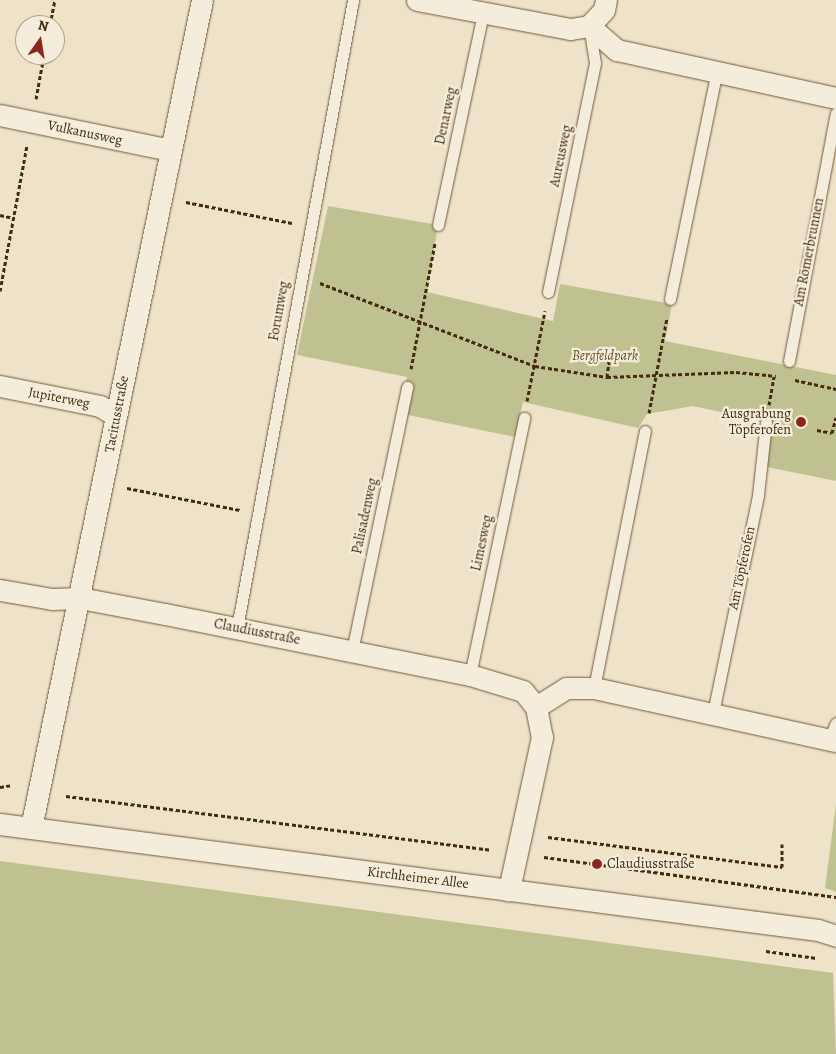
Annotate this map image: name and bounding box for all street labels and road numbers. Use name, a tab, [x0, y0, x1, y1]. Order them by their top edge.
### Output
street label: Denarweg	[432, 86, 460, 146]
street label: Vulkanusweg	[46, 117, 124, 149]
street label: Aureusweg	[546, 123, 576, 189]
street label: Am Römerbrunnen	[790, 196, 828, 308]
street label: Forumweg	[265, 280, 293, 342]
street label: Tacitusstraße	[101, 374, 133, 454]
street label: Jupiterweg	[27, 384, 91, 412]
street label: Palisadenweg	[349, 476, 381, 556]
street label: Limesweg	[468, 513, 496, 573]
street label: Am Töpferofen	[725, 525, 759, 611]
street label: Claudiusstraße	[212, 615, 302, 649]
street label: Kirchheimer Allee	[366, 863, 470, 893]

